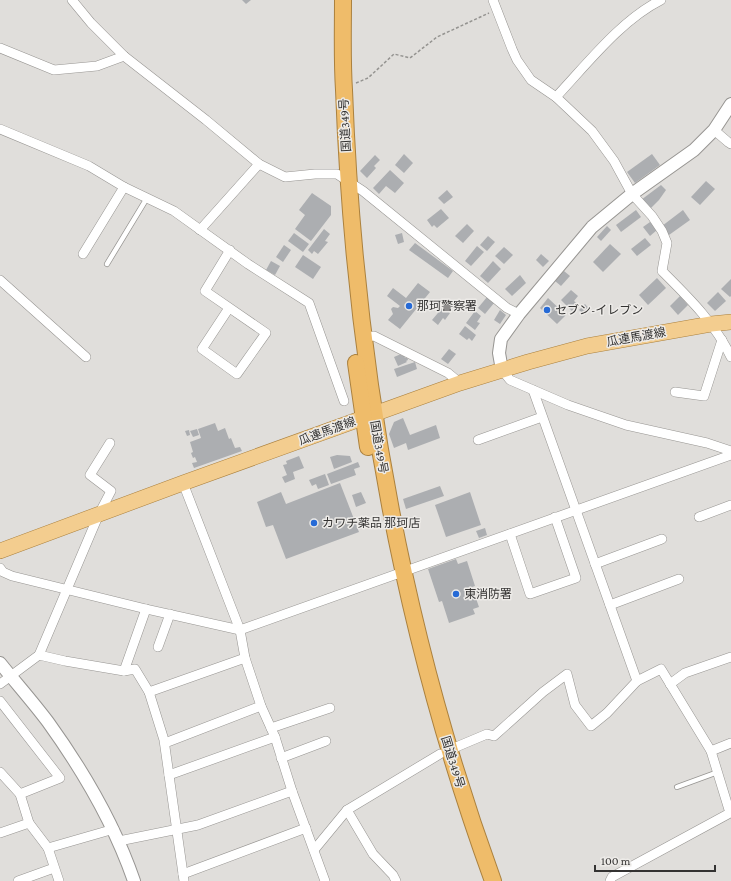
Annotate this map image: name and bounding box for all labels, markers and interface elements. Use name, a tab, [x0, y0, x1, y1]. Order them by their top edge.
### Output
street label: 国道349号	[337, 98, 353, 152]
place label: 那珂警察署	[417, 299, 477, 313]
marker: 那珂警察署	[404, 301, 414, 311]
place label: セブン-イレブン	[555, 303, 643, 317]
marker: セブン-イレブン	[542, 305, 552, 315]
street label: 瓜連馬渡線	[605, 325, 667, 349]
street label: 瓜連馬渡線	[296, 414, 358, 448]
street label: 国道349号	[367, 419, 391, 475]
place label: カワチ薬品 那珂店	[322, 516, 420, 530]
marker: カワチ薬品 那珂店	[309, 518, 319, 528]
place label: 東消防署	[464, 587, 512, 601]
marker: 東消防署	[451, 589, 461, 599]
street label: 国道349号	[438, 734, 468, 790]
scale bar	[595, 847, 715, 873]
text: 100 m	[601, 854, 631, 868]

